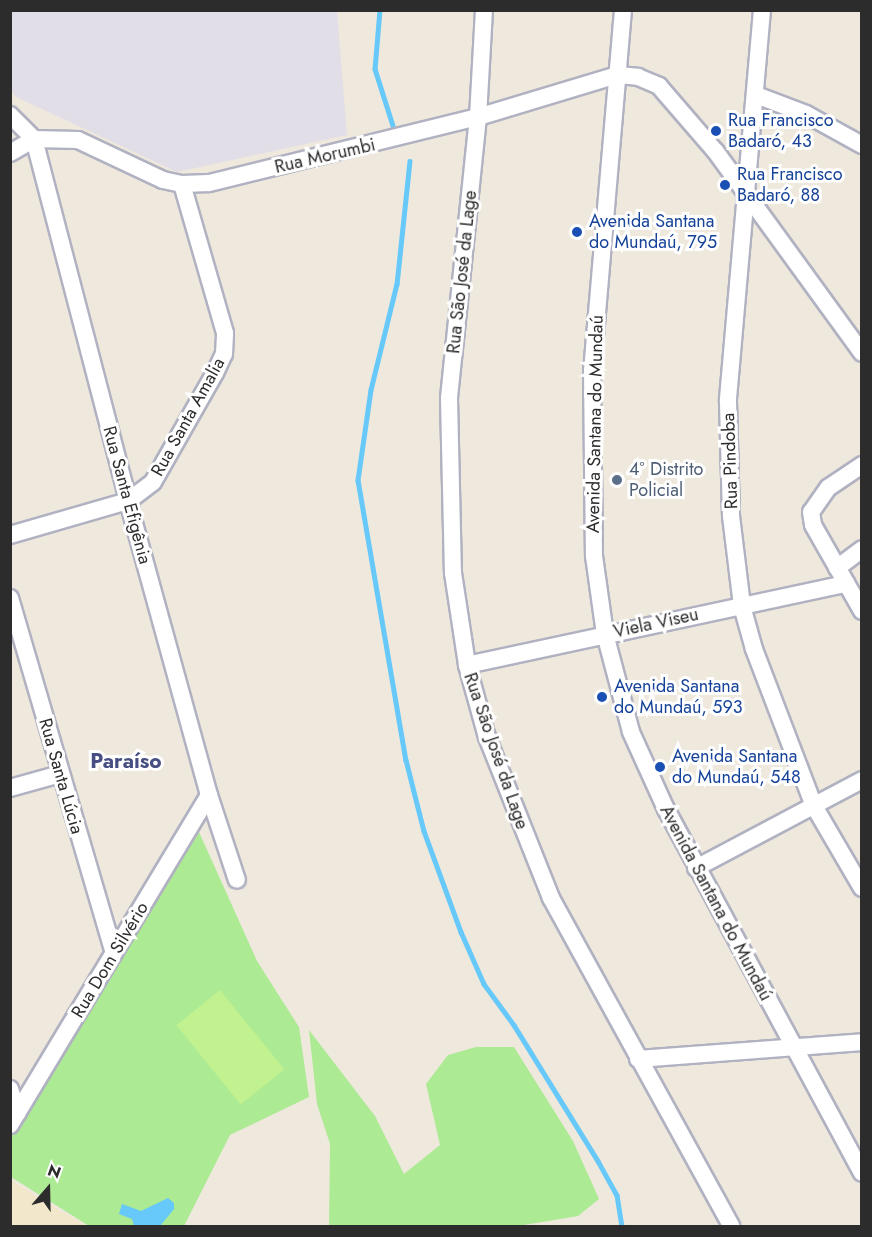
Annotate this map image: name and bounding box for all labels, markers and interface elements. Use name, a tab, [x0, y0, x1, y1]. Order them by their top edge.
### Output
place label: Rua Francisco Badaró, 43	[728, 110, 833, 152]
marker: Rua Francisco Badaró, 43	[709, 124, 723, 138]
street label: Rua Morumbi	[273, 134, 377, 178]
place label: Rua Francisco Badaró, 88	[737, 164, 842, 207]
marker: Rua Francisco Badaró, 88	[718, 178, 732, 192]
street label: Rua São José da Lage	[443, 189, 481, 355]
place label: Avenida Santana do Mundaú, 795	[589, 211, 717, 254]
marker: Avenida Santana do Mundaú, 795	[570, 225, 584, 239]
street label: Avenida Santana do Mundaú	[582, 315, 608, 533]
street label: Rua Santa Amalia	[147, 354, 229, 480]
street label: Rua Pindoba	[718, 412, 742, 510]
street label: Rua Santa Efigênia	[98, 424, 156, 566]
place label: 4º Distrito Policial	[629, 459, 703, 502]
marker: 4º Distrito Policial	[610, 473, 624, 487]
street label: Viela Viseu	[611, 603, 701, 643]
street label: Rua São José da Lage	[459, 670, 533, 832]
place label: Avenida Santana do Mundaú, 593	[614, 676, 743, 718]
marker: Avenida Santana do Mundaú, 593	[595, 690, 609, 704]
street label: Rua Santa Lúcia	[34, 716, 88, 836]
place label: Avenida Santana do Mundaú, 548	[672, 746, 801, 789]
district label: Paraíso	[90, 748, 162, 774]
marker: Avenida Santana do Mundaú, 548	[653, 760, 667, 774]
street label: Avenida Santana do Mundaú	[655, 802, 777, 1004]
street label: Rua Dom Silvério	[67, 898, 153, 1022]
north arrow	[18, 1159, 78, 1219]
text: N	[44, 1159, 64, 1185]

